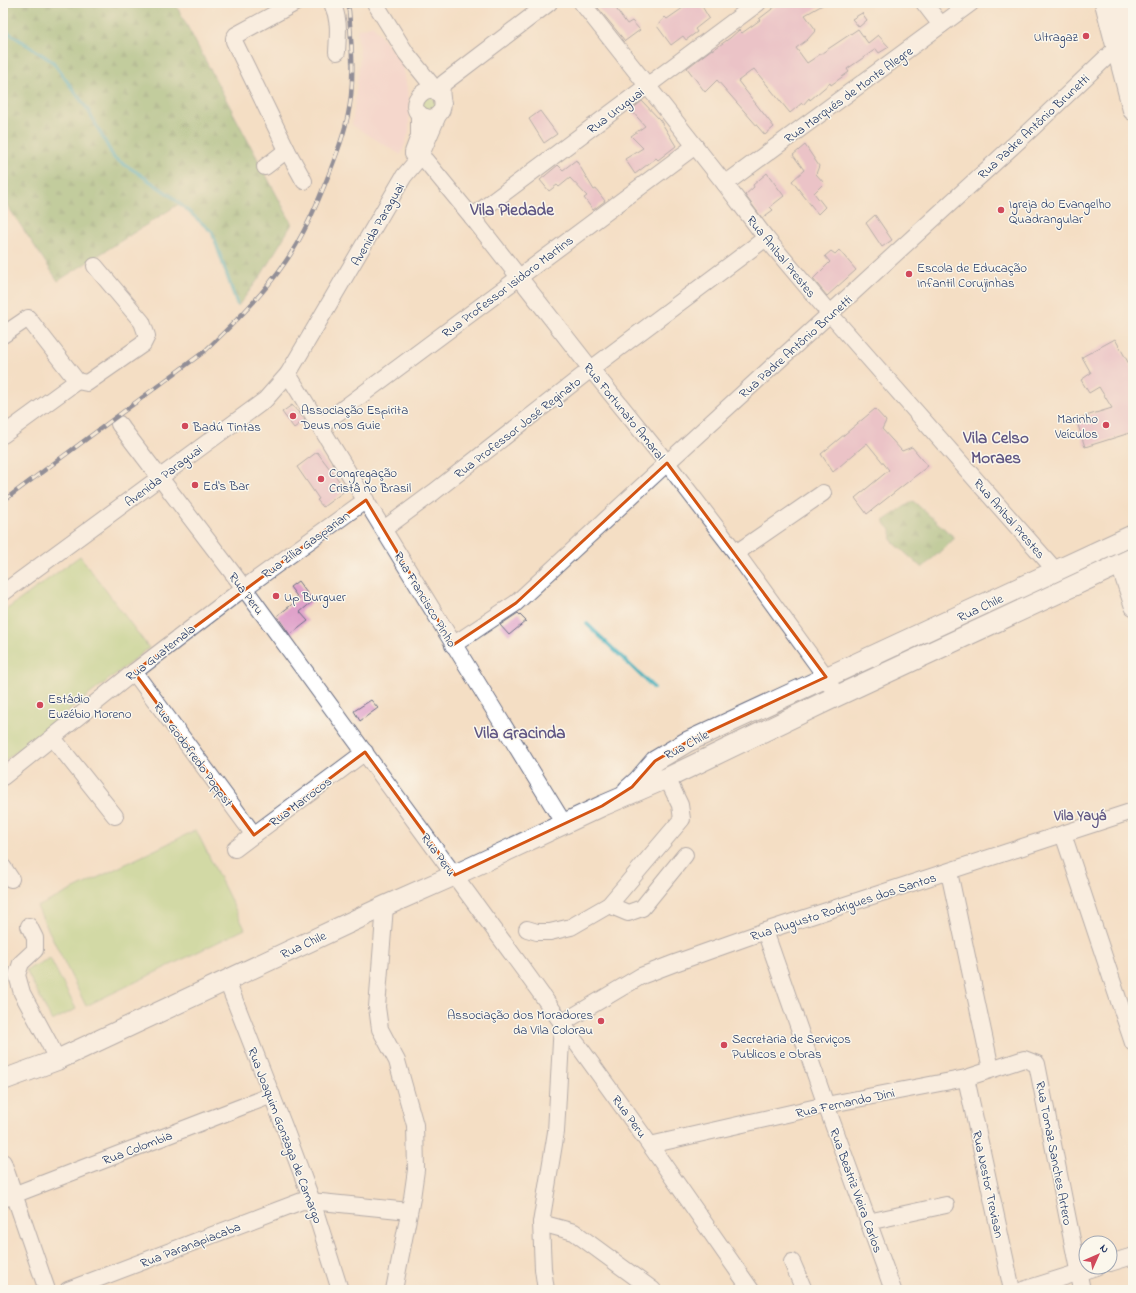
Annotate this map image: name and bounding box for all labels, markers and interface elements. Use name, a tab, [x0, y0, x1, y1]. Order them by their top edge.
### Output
place label: Ultragaz	[1034, 28, 1079, 48]
marker: Ultragaz	[1081, 31, 1091, 41]
street label: Rua Marqués de Monte Alegre	[781, 42, 918, 149]
street label: Rua Padre Antônio Brunetti	[974, 70, 1094, 184]
street label: Rua Uruguai	[583, 83, 649, 140]
street label: Avenida Paraguai	[347, 180, 411, 270]
place label: Igreja do Evangelho Quadrangular	[1009, 195, 1111, 230]
district label: Vila Piedade	[469, 198, 555, 223]
marker: Igreja do Evangelho Quadrangular	[996, 205, 1006, 215]
street label: Rua Anibal Prestes	[742, 212, 820, 302]
street label: Rua Professor Isidoro Martins	[438, 231, 578, 343]
place label: Escola de Educação Infantil Corujinhas	[917, 259, 1027, 293]
marker: Escola de Educação Infantil Corujinhas	[904, 269, 914, 279]
street label: Rua Padre Antônio Brunetti	[735, 291, 857, 403]
street label: Rua Fortunato Amaral	[578, 359, 669, 465]
street label: Rua Professor José Reginato	[451, 373, 586, 485]
place label: Associação Espirita Deus nos Guie	[300, 401, 408, 435]
place label: Marinho Veículos	[1054, 410, 1098, 444]
marker: Associação Espirita Deus nos Guie	[288, 411, 298, 421]
place label: Badú Tintas	[192, 418, 261, 437]
marker: Marinho Veículos	[1101, 420, 1111, 430]
marker: Badú Tintas	[180, 421, 190, 431]
district label: Vila Celso Moraes	[962, 426, 1029, 471]
street label: Avenida Paraguai	[121, 441, 207, 513]
place label: Congregação Cristâ no Brasil	[329, 464, 411, 498]
marker: Congregação Cristâ no Brasil	[316, 474, 326, 484]
street label: Rua Anibal Prestes	[969, 475, 1049, 564]
place label: Ed's Bar	[203, 477, 250, 496]
marker: Ed's Bar	[190, 480, 200, 490]
street label: Rua Zília Gasparian	[258, 507, 354, 584]
street label: Rua Francisco Pinho	[389, 548, 461, 651]
street label: Rua Peru	[224, 569, 268, 619]
place label: Up Burguer	[284, 588, 347, 608]
street label: Rua Chile	[955, 589, 1007, 627]
marker: Up Burguer	[271, 591, 281, 601]
street label: Rua Guatemala	[122, 620, 200, 687]
place label: Estádio Euzébio Moreno	[48, 690, 132, 724]
street label: Rua Godofredo Poppst	[148, 699, 238, 812]
marker: Estádio Euzébio Moreno	[35, 700, 45, 710]
district label: Vila Gracinda	[473, 721, 566, 746]
street label: Rua Chile	[661, 725, 713, 765]
street label: Rua Marrocos	[266, 772, 336, 832]
district label: Vila Yayá	[1053, 806, 1107, 829]
street label: Rua Peru	[416, 830, 460, 880]
street label: Rua Augusto Rodrigues dos Santos	[748, 868, 940, 947]
street label: Rua Chile	[278, 926, 330, 964]
place label: Associação dos Moradores da Vila Colorau	[447, 1006, 593, 1040]
marker: Associação dos Moradores da Vila Colorau	[596, 1016, 606, 1026]
place label: Secretaria de Serviços Publicos e Obras	[732, 1030, 851, 1064]
marker: Secretaria de Serviços Publicos e Obras	[719, 1040, 729, 1050]
street label: Rua Joaquim Gonzaga de Camargo	[241, 1045, 327, 1227]
street label: Rua Tomaz Sanches Artero	[1030, 1079, 1077, 1227]
street label: Rua Fernando Dini	[794, 1084, 897, 1123]
street label: Rua Peru	[607, 1092, 651, 1142]
street label: Rua Colombia	[100, 1126, 175, 1170]
street label: Rua Beatriz Vieira Carlos	[824, 1126, 887, 1256]
street label: Rua Nestor Trevisan	[967, 1129, 1008, 1240]
street label: Rua Paranapiacaba	[138, 1217, 244, 1273]
north arrow	[1078, 1235, 1118, 1275]
text: N	[1096, 1240, 1113, 1257]

